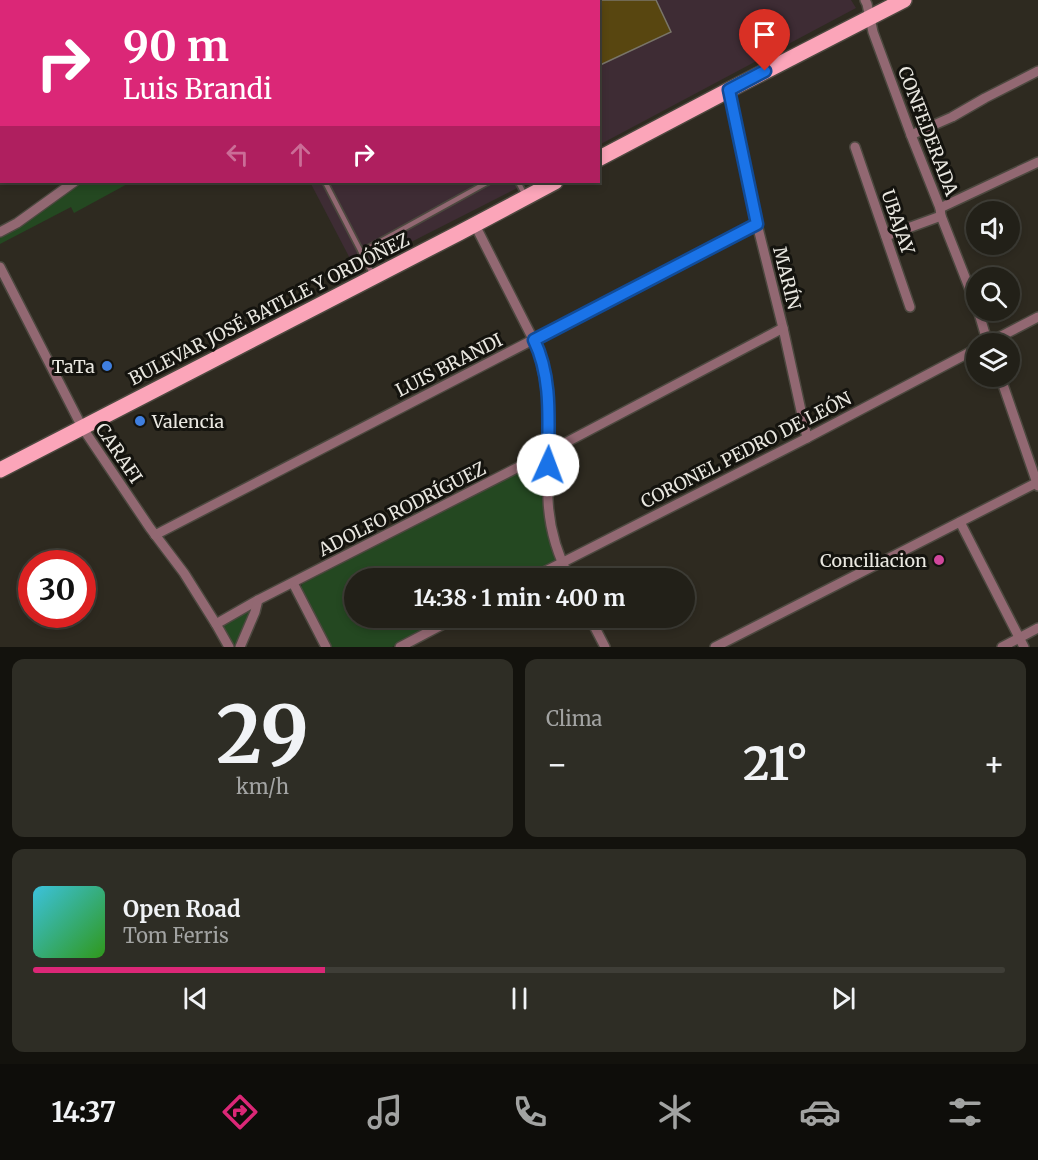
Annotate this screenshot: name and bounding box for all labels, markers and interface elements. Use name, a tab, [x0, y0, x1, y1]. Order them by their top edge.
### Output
pin	[739, 9, 790, 71]
icon: arrive	[748, 18, 781, 51]
text: 90 m	[123, 20, 229, 72]
icon: right	[24, 24, 102, 102]
street label: CONFEDERADA	[893, 63, 963, 199]
text: Luis Brandi	[123, 72, 272, 106]
icon: left	[221, 138, 254, 171]
icon: ahead	[284, 138, 317, 171]
icon: right	[347, 138, 380, 171]
street label: UBAJAY	[876, 187, 920, 258]
map controls	[966, 201, 1020, 387]
button: sound	[966, 201, 1020, 255]
street label: BULEVAR JOSÉ BATLLE Y ORDÓÑEZ	[125, 228, 413, 390]
street label: MARÍN	[768, 244, 806, 312]
button: search	[966, 267, 1020, 321]
street label: LUIS BRANDI	[392, 328, 506, 402]
button: layers	[966, 333, 1020, 387]
place label: TaTa	[52, 355, 95, 378]
marker: TaTa	[100, 359, 114, 373]
street label: CORONEL PEDRO DE LEÓN	[637, 387, 855, 513]
place label: Valencia	[151, 410, 225, 433]
marker: Valencia	[133, 414, 147, 428]
street label: CARAFI	[90, 418, 148, 488]
position arrow	[516, 433, 580, 497]
street label: ADOLFO RODRÍGUEZ	[313, 457, 490, 562]
place label: Conciliacion	[820, 549, 927, 572]
speed limit sign: 30	[18, 550, 96, 628]
marker: Conciliacion	[932, 553, 946, 567]
text: 14:38 · 1 min · 400 m	[414, 584, 626, 612]
text: 29	[216, 686, 309, 784]
text: Clima	[546, 706, 602, 731]
text: 21°	[743, 736, 808, 792]
text: −	[546, 744, 568, 785]
text: +	[983, 744, 1005, 785]
text: km/h	[236, 774, 289, 799]
text: Open Road	[123, 895, 241, 923]
text: Tom Ferris	[123, 923, 229, 948]
icon: previous	[179, 982, 212, 1015]
icon: pause	[503, 982, 536, 1015]
icon: next	[827, 982, 860, 1015]
icon: directions	[219, 1091, 261, 1133]
icon: music	[364, 1091, 406, 1133]
icon: phone	[509, 1091, 551, 1133]
icon: climate	[654, 1091, 696, 1133]
icon: car	[799, 1091, 841, 1133]
icon: filters	[944, 1091, 986, 1133]
text: 14:37	[52, 1095, 116, 1129]

